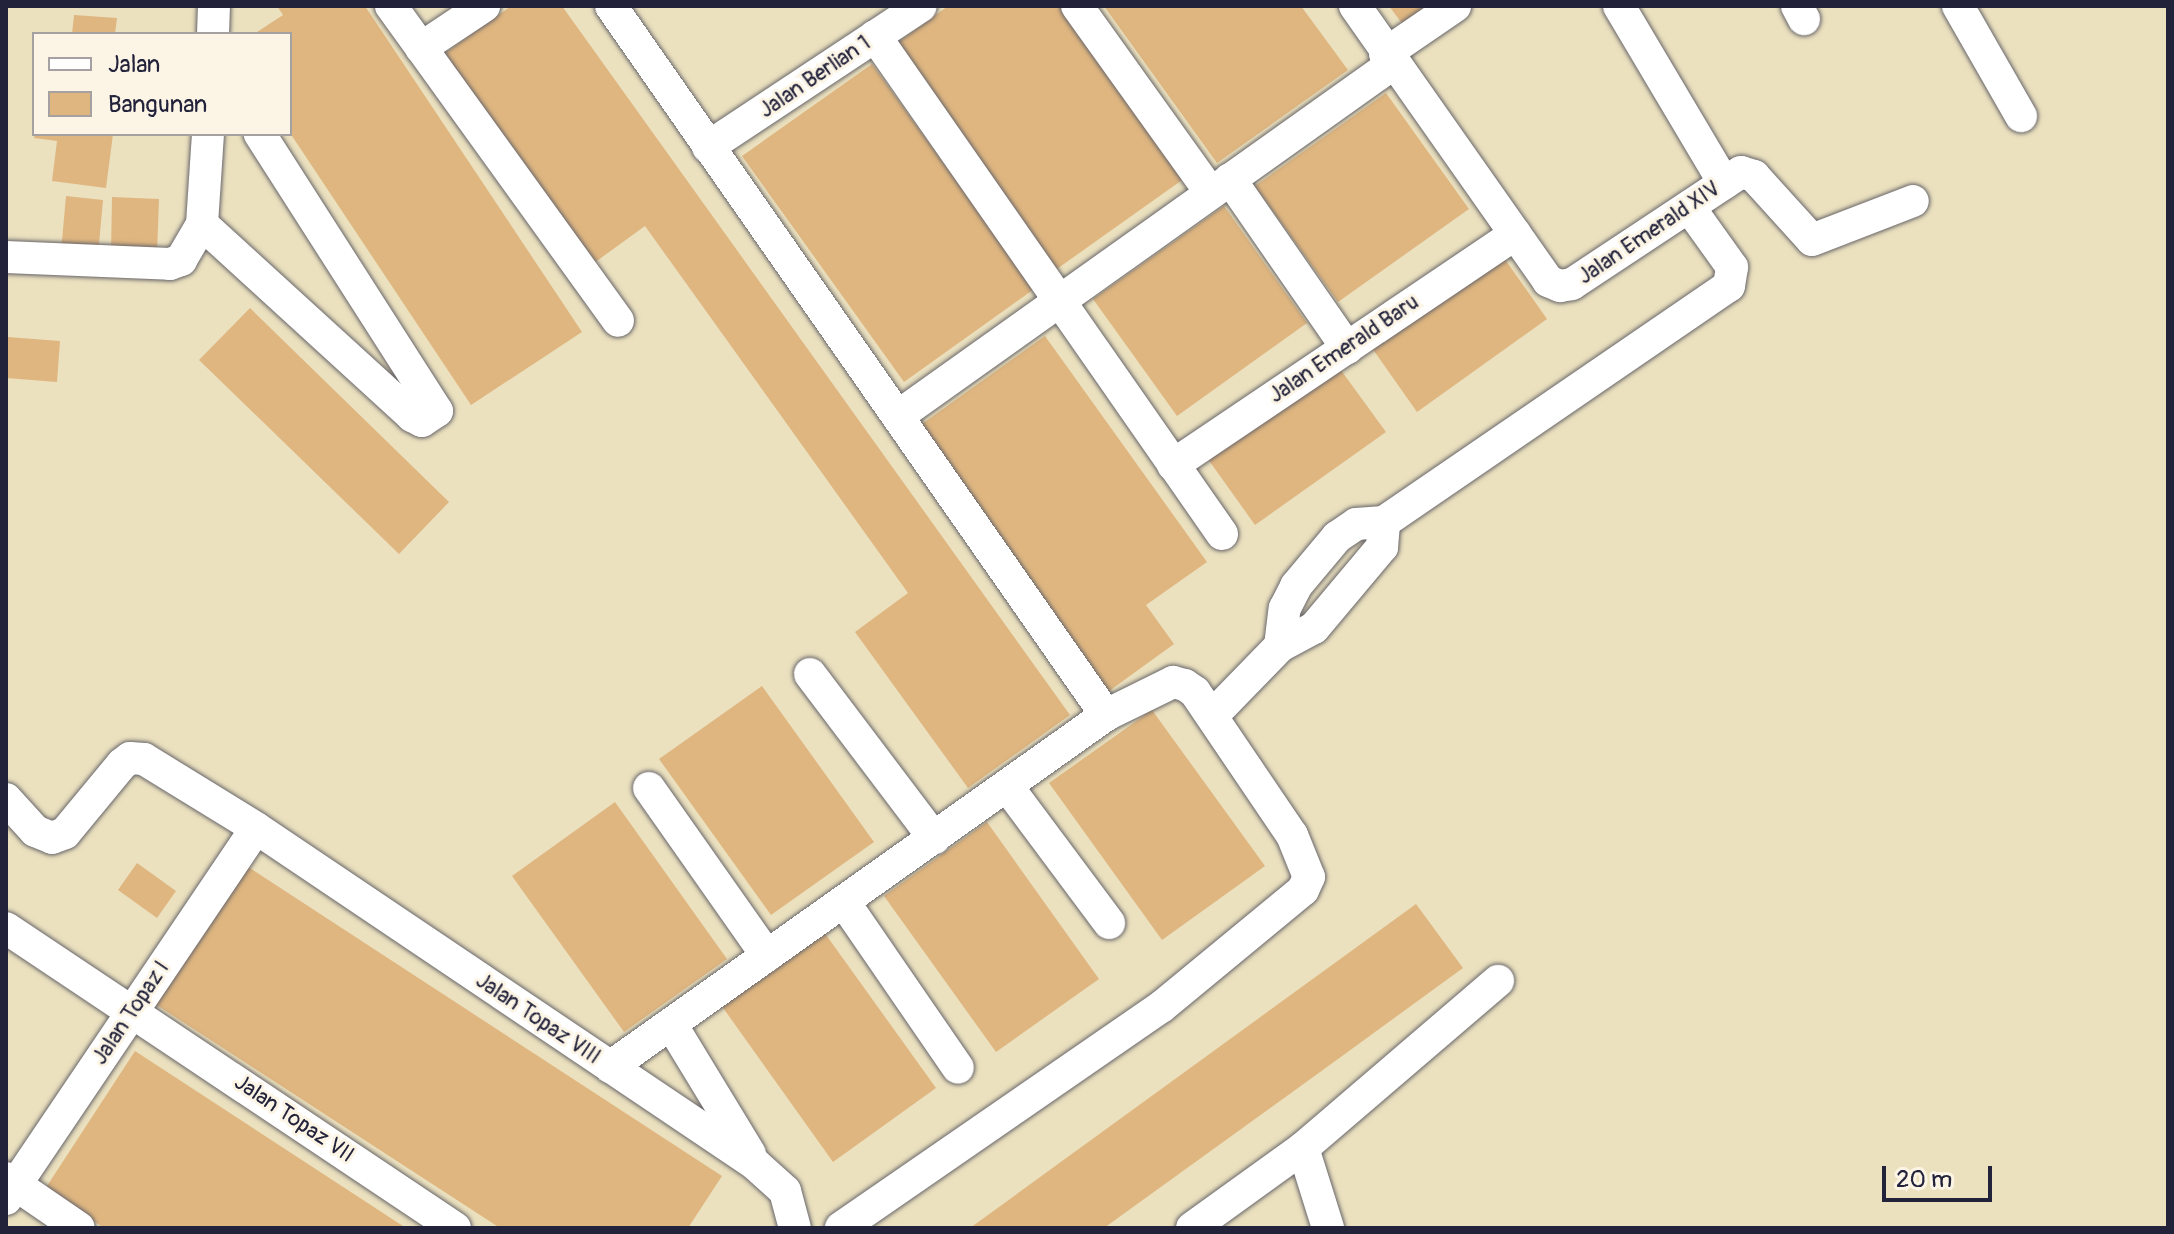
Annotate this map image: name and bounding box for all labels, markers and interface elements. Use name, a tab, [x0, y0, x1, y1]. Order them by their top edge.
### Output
street label: Jalan Berlian 1	[754, 30, 876, 124]
legend	[32, 32, 292, 136]
text: Jalan	[108, 50, 160, 79]
text: Bangunan	[108, 90, 207, 119]
street label: Jalan Emerald XIV	[1573, 176, 1725, 290]
street label: Jalan Emerald Baru	[1264, 289, 1424, 409]
street label: Jalan Topaz I	[87, 956, 175, 1070]
street label: Jalan Topaz VIII	[471, 968, 605, 1070]
street label: Jalan Topaz VII	[229, 1069, 359, 1169]
scale bar	[1886, 1150, 1996, 1200]
text: 20 m	[1896, 1165, 1952, 1194]

